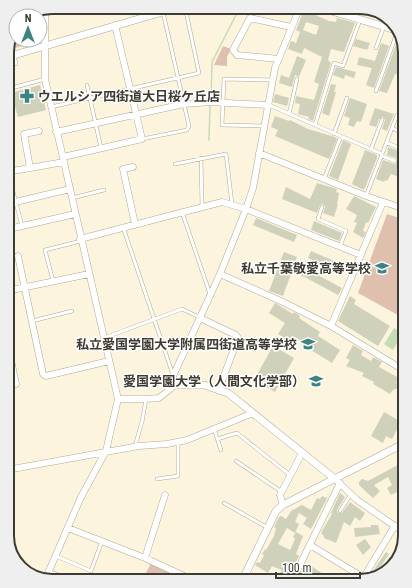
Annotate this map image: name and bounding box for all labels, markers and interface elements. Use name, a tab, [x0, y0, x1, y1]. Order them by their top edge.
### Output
north arrow	[8, 8, 48, 48]
text: N	[25, 12, 32, 25]
pharmacy icon: ウエルシア四街道大日桜ケ丘店	[19, 88, 35, 104]
place label: ウエルシア四街道大日桜ケ丘店	[38, 89, 220, 104]
school or university icon: 私立千葉敬愛高等学校	[374, 260, 390, 276]
place label: 私立千葉敬愛高等学校	[241, 261, 371, 276]
school or university icon: 私立愛国学園大学附属四街道高等学校	[300, 336, 316, 352]
place label: 私立愛国学園大学附属四街道高等学校	[76, 337, 297, 352]
school or university icon: 愛国学園大学（人間文化学部）	[308, 373, 324, 389]
place label: 愛国学園大学（人間文化学部）	[123, 374, 305, 389]
scale bar	[276, 554, 360, 580]
text: 100 m	[282, 561, 312, 575]

